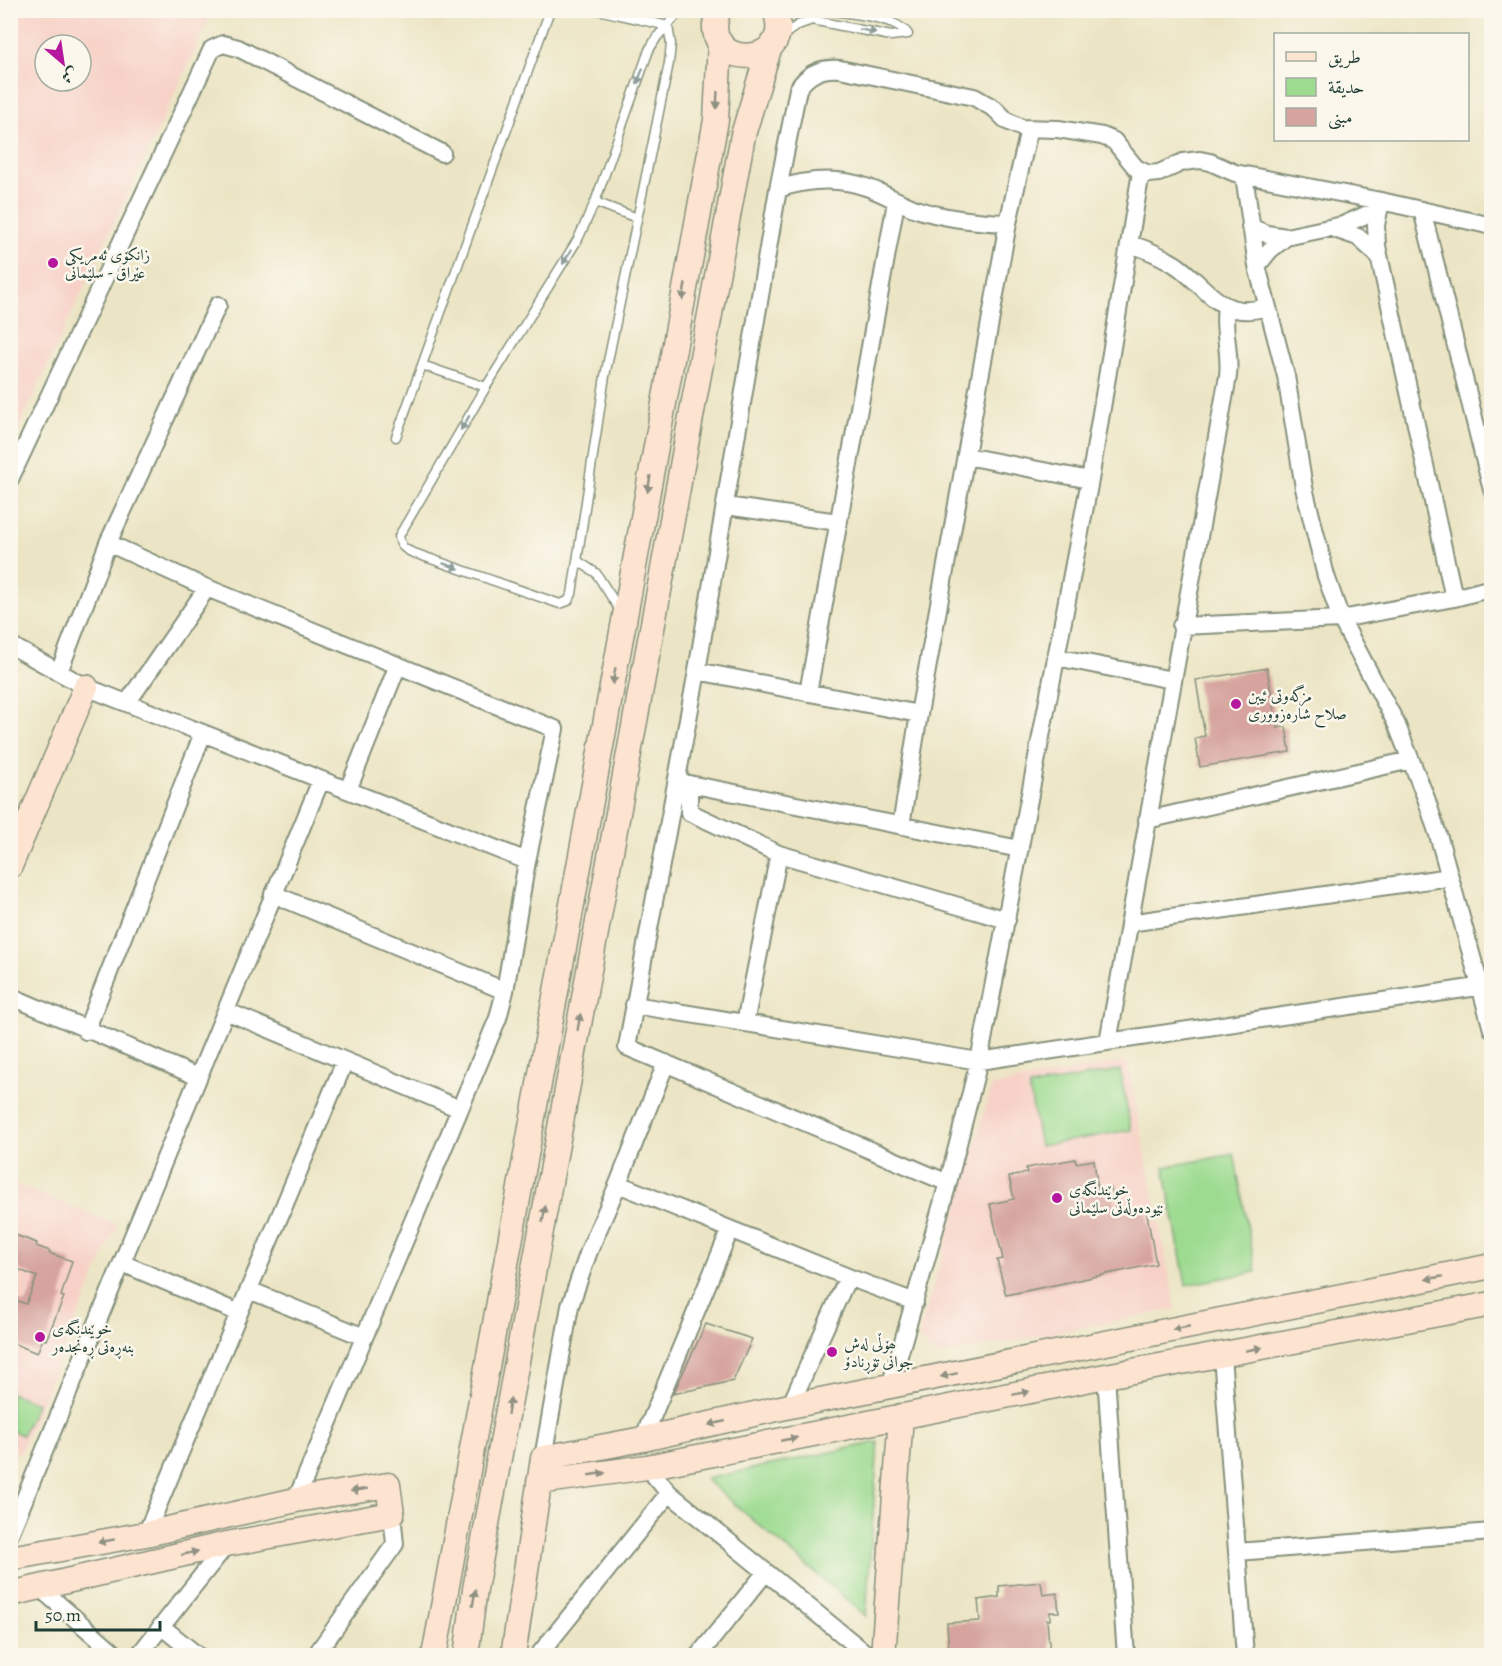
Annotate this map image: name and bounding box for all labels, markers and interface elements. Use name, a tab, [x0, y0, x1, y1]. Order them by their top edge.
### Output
one-way arrow	[859, 27, 878, 36]
north arrow	[33, 33, 93, 93]
legend	[1274, 33, 1469, 141]
text: طريق	[1328, 45, 1361, 69]
text: ش	[58, 62, 82, 89]
one-way arrow	[634, 68, 644, 86]
text: حديقة	[1328, 75, 1364, 99]
one-way arrow	[712, 91, 721, 110]
text: مبنى	[1328, 105, 1353, 130]
place label: زانکۆی ئەمریکی عێراق - سلێمانی	[65, 244, 150, 284]
one-way arrow	[562, 249, 572, 266]
marker: زانکۆی ئەمریکی عێراق - سلێمانی	[46, 256, 60, 270]
one-way arrow	[679, 283, 688, 302]
one-way arrow	[459, 415, 470, 431]
one-way arrow	[644, 475, 653, 494]
one-way arrow	[442, 562, 460, 572]
one-way arrow	[609, 667, 618, 686]
place label: مزگەوتی ئیبن صلاح شارەزووری	[1248, 684, 1347, 728]
marker: مزگەوتی ئیبن صلاح شارەزووری	[1229, 697, 1243, 711]
one-way arrow	[575, 1012, 584, 1031]
place label: خوێندنگەی نێوده‌وڵه‌تی سلێمانی	[1069, 1179, 1164, 1219]
marker: خوێندنگەی نێوده‌وڵه‌تی سلێمانی	[1050, 1191, 1064, 1205]
one-way arrow	[540, 1204, 549, 1223]
one-way arrow	[1425, 1273, 1443, 1283]
place label: خوێندنگەی بنەڕەتی ڕەنجدەر	[50, 1318, 134, 1360]
one-way arrow	[1171, 1324, 1190, 1333]
marker: خوێندنگەی بنەڕەتی ڕەنجدەر	[33, 1330, 47, 1344]
place label: ھۆڵی لەش جوانی تۆڕنادۆ	[842, 1333, 914, 1375]
one-way arrow	[1245, 1344, 1264, 1353]
marker: ھۆڵی لەش جوانی تۆڕنادۆ	[825, 1345, 839, 1359]
one-way arrow	[939, 1370, 958, 1380]
one-way arrow	[1012, 1388, 1031, 1397]
one-way arrow	[505, 1396, 514, 1415]
one-way arrow	[707, 1418, 726, 1428]
one-way arrow	[780, 1434, 799, 1443]
one-way arrow	[588, 1470, 607, 1479]
one-way arrow	[349, 1486, 368, 1495]
one-way arrow	[96, 1537, 115, 1546]
one-way arrow	[181, 1547, 199, 1557]
one-way arrow	[470, 1588, 479, 1607]
scale bar	[36, 1594, 160, 1632]
text: 50 m	[45, 1603, 81, 1627]

